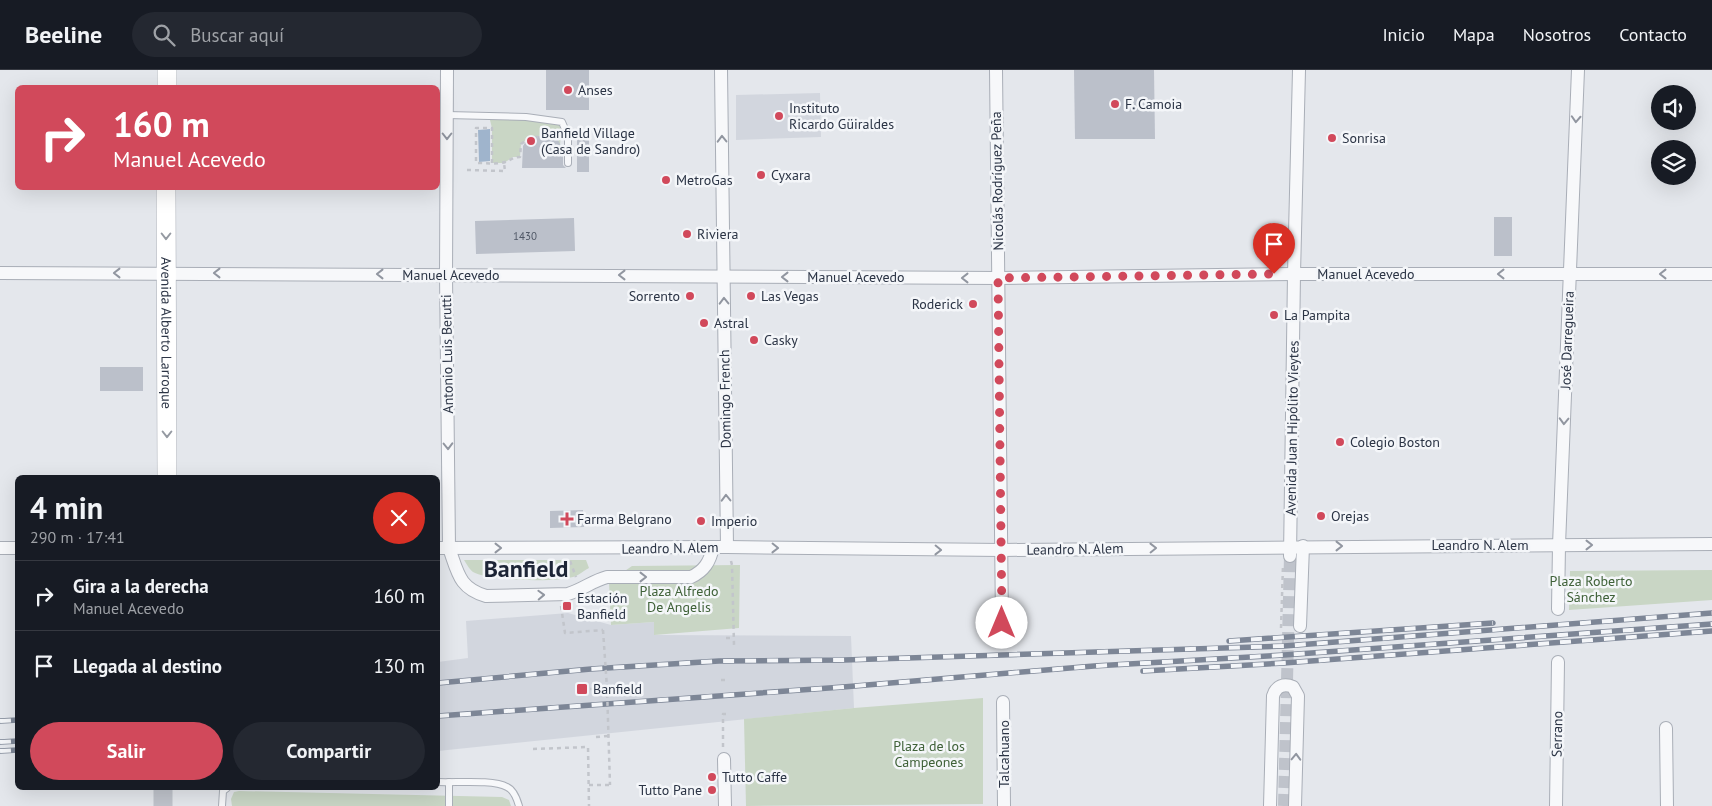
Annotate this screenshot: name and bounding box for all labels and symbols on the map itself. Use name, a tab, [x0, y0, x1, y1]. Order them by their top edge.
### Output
place label: Anses	[578, 81, 613, 99]
marker: Anses	[562, 84, 574, 96]
place label: F. Camoia	[1125, 95, 1182, 113]
marker: F. Camoia	[1109, 98, 1121, 110]
place label: Instituto Ricardo Güiraldes	[789, 99, 894, 133]
marker: Instituto Ricardo Güiraldes	[773, 110, 785, 122]
street label: Nicolás Rodríguez Peña	[987, 111, 1007, 251]
one-way arrow	[1571, 115, 1581, 123]
place label: Banfield Village (Casa de Sandro)	[541, 124, 640, 158]
place label: Sonrisa	[1342, 129, 1386, 147]
one-way arrow	[442, 132, 452, 140]
marker: Sonrisa	[1326, 132, 1338, 144]
one-way arrow	[717, 134, 727, 142]
marker: Banfield Village (Casa de Sandro)	[525, 135, 537, 147]
place label: Cyxara	[771, 166, 811, 184]
marker: Cyxara	[755, 169, 767, 181]
place label: MetroGas	[676, 171, 733, 189]
marker: MetroGas	[660, 174, 672, 186]
pin	[1253, 223, 1295, 274]
place label: Riviera	[697, 225, 738, 243]
marker: Riviera	[681, 228, 693, 240]
house number: 1430	[513, 229, 537, 243]
one-way arrow	[161, 232, 171, 240]
street label: Avenida Alberto Larroque	[157, 257, 176, 409]
street label: Manuel Acevedo	[1317, 265, 1415, 283]
street label: Manuel Acevedo	[402, 266, 500, 284]
one-way arrow	[113, 268, 120, 278]
one-way arrow	[213, 268, 221, 279]
street label: Manuel Acevedo	[807, 268, 905, 286]
one-way arrow	[375, 269, 383, 279]
one-way arrow	[1497, 269, 1504, 279]
one-way arrow	[1659, 269, 1667, 279]
one-way arrow	[618, 270, 626, 281]
one-way arrow	[781, 271, 789, 282]
one-way arrow	[961, 273, 968, 283]
place label: Sorrento	[629, 287, 680, 305]
place label: Las Vegas	[761, 287, 819, 305]
marker: Sorrento	[684, 290, 696, 302]
marker: Las Vegas	[745, 290, 757, 302]
street label: José Darregueira	[1556, 290, 1578, 391]
street label: Antonio Luis Berutti	[437, 294, 457, 414]
place label: Roderick	[912, 295, 963, 313]
one-way arrow	[719, 297, 729, 304]
marker: Roderick	[967, 298, 979, 310]
place label: La Pampita	[1284, 306, 1350, 324]
marker: La Pampita	[1268, 309, 1280, 321]
place label: Astral	[714, 314, 749, 332]
marker: Astral	[698, 317, 710, 329]
place label: Casky	[764, 331, 798, 349]
marker: Casky	[748, 334, 760, 346]
street label: Avenida Juan Hipólito Vieytes	[1281, 340, 1303, 516]
street label: Domingo French	[715, 349, 735, 449]
one-way arrow	[1558, 417, 1569, 425]
one-way arrow	[162, 430, 172, 438]
place label: Colegio Boston	[1350, 433, 1440, 451]
marker: Colegio Boston	[1334, 436, 1346, 448]
one-way arrow	[443, 442, 453, 450]
one-way arrow	[721, 494, 731, 502]
place label: Orejas	[1331, 507, 1369, 525]
place label: Farma Belgrano	[577, 510, 672, 528]
marker: Orejas	[1315, 510, 1327, 522]
place label: Imperio	[711, 512, 757, 530]
marker: Farma Belgrano	[561, 513, 573, 525]
marker: Imperio	[695, 515, 707, 527]
street label: Leandro N. Alem	[1431, 536, 1529, 554]
street label: Leandro N. Alem	[621, 538, 719, 558]
street label: Leandro N. Alem	[1026, 539, 1124, 559]
one-way arrow	[1586, 540, 1594, 550]
one-way arrow	[1336, 541, 1344, 551]
one-way arrow	[494, 543, 502, 553]
one-way arrow	[772, 543, 780, 553]
one-way arrow	[1149, 543, 1157, 554]
one-way arrow	[934, 545, 942, 555]
district label: Banfield	[484, 553, 568, 584]
one-way arrow	[640, 572, 647, 582]
park label: Plaza Roberto Sánchez	[1550, 572, 1632, 606]
park label: Plaza Alfredo De Angelis	[639, 582, 719, 616]
one-way arrow	[537, 589, 545, 600]
place label: Estación Banfield	[577, 589, 627, 623]
position arrow	[975, 596, 1027, 648]
marker: Estación Banfield	[561, 600, 573, 612]
place label: Banfield	[593, 680, 642, 698]
marker: Banfield	[575, 682, 589, 696]
street label: Serrano	[1548, 711, 1566, 757]
street label: Talcahuano	[995, 720, 1013, 788]
park label: Plaza de los Campeones	[893, 737, 965, 771]
one-way arrow	[1291, 753, 1302, 761]
place label: Tutto Caffe	[722, 768, 787, 786]
marker: Tutto Caffe	[706, 771, 718, 783]
place label: Tutto Pane	[639, 781, 702, 799]
marker: Tutto Pane	[706, 784, 718, 796]

